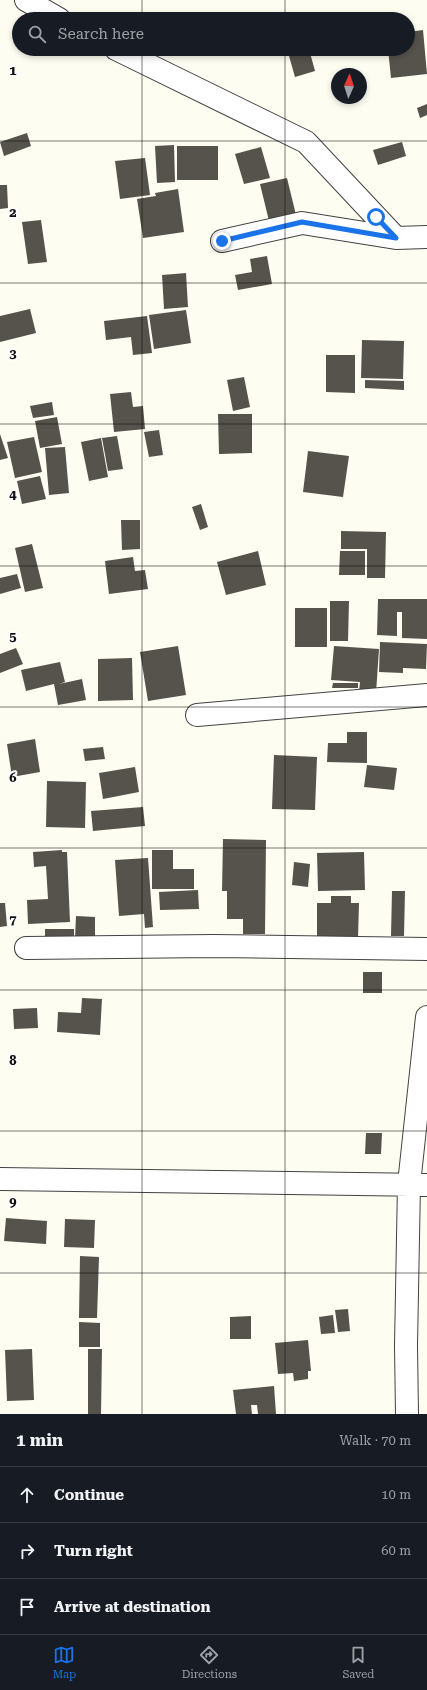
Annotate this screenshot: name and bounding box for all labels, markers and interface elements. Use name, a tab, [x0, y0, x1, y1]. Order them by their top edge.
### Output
search box	[12, 12, 415, 56]
icon: search	[26, 23, 48, 45]
text: Search here	[58, 25, 144, 43]
text: 1	[9, 63, 17, 78]
north arrow	[331, 68, 367, 104]
text: 2	[9, 205, 17, 220]
route start	[367, 208, 385, 226]
route end	[213, 232, 231, 250]
text: 3	[9, 346, 17, 361]
text: 4	[9, 487, 17, 502]
text: 5	[9, 629, 17, 644]
text: 6	[9, 770, 17, 785]
text: 7	[9, 912, 17, 927]
text: 8	[9, 1053, 17, 1068]
text: 9	[9, 1194, 17, 1209]
text: 1 min	[16, 1430, 63, 1450]
text: Walk · 70 m	[339, 1433, 411, 1448]
icon: ahead	[16, 1484, 38, 1506]
text: Continue	[54, 1486, 124, 1504]
text: 10 m	[381, 1487, 411, 1502]
icon: right	[16, 1540, 38, 1562]
text: Turn right	[54, 1542, 133, 1560]
text: 60 m	[381, 1543, 411, 1558]
icon: arrive	[16, 1596, 38, 1618]
text: Arrive at destination	[54, 1598, 210, 1616]
tab: Map	[53, 1644, 76, 1681]
tab: Directions	[182, 1644, 237, 1681]
tab: Saved	[342, 1644, 374, 1681]

